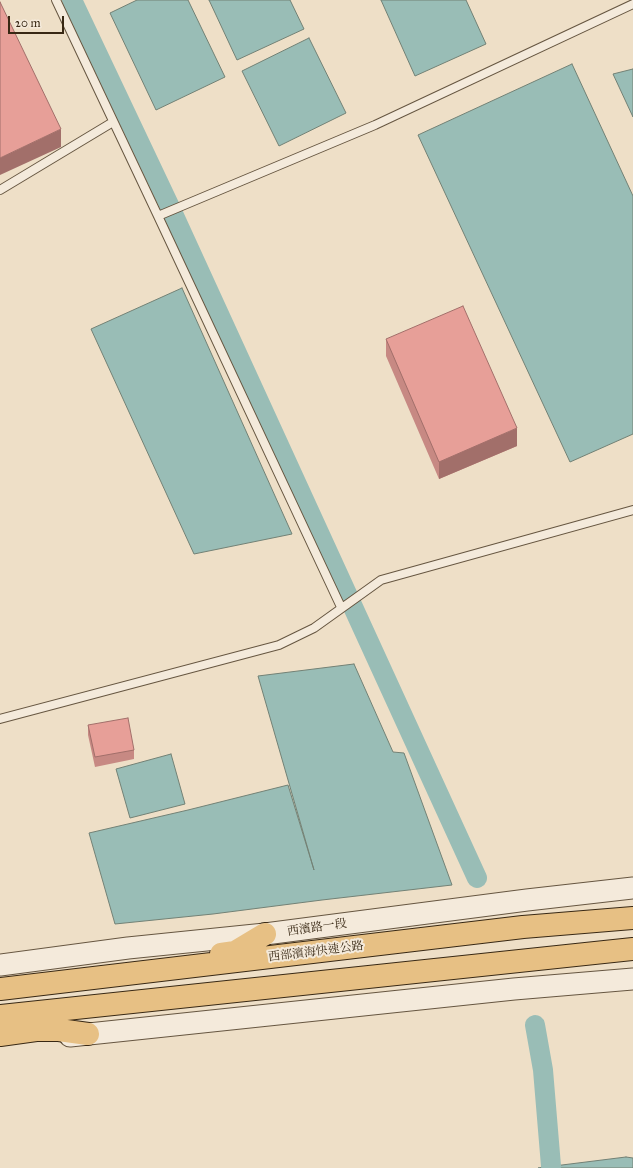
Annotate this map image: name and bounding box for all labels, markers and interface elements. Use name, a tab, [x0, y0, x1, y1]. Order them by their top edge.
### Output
scale bar	[10, 8, 66, 34]
text: 20 m	[15, 16, 41, 30]
street label: 西濱路一段	[286, 917, 348, 939]
street label: 西部濱海快速公路	[267, 939, 365, 965]

